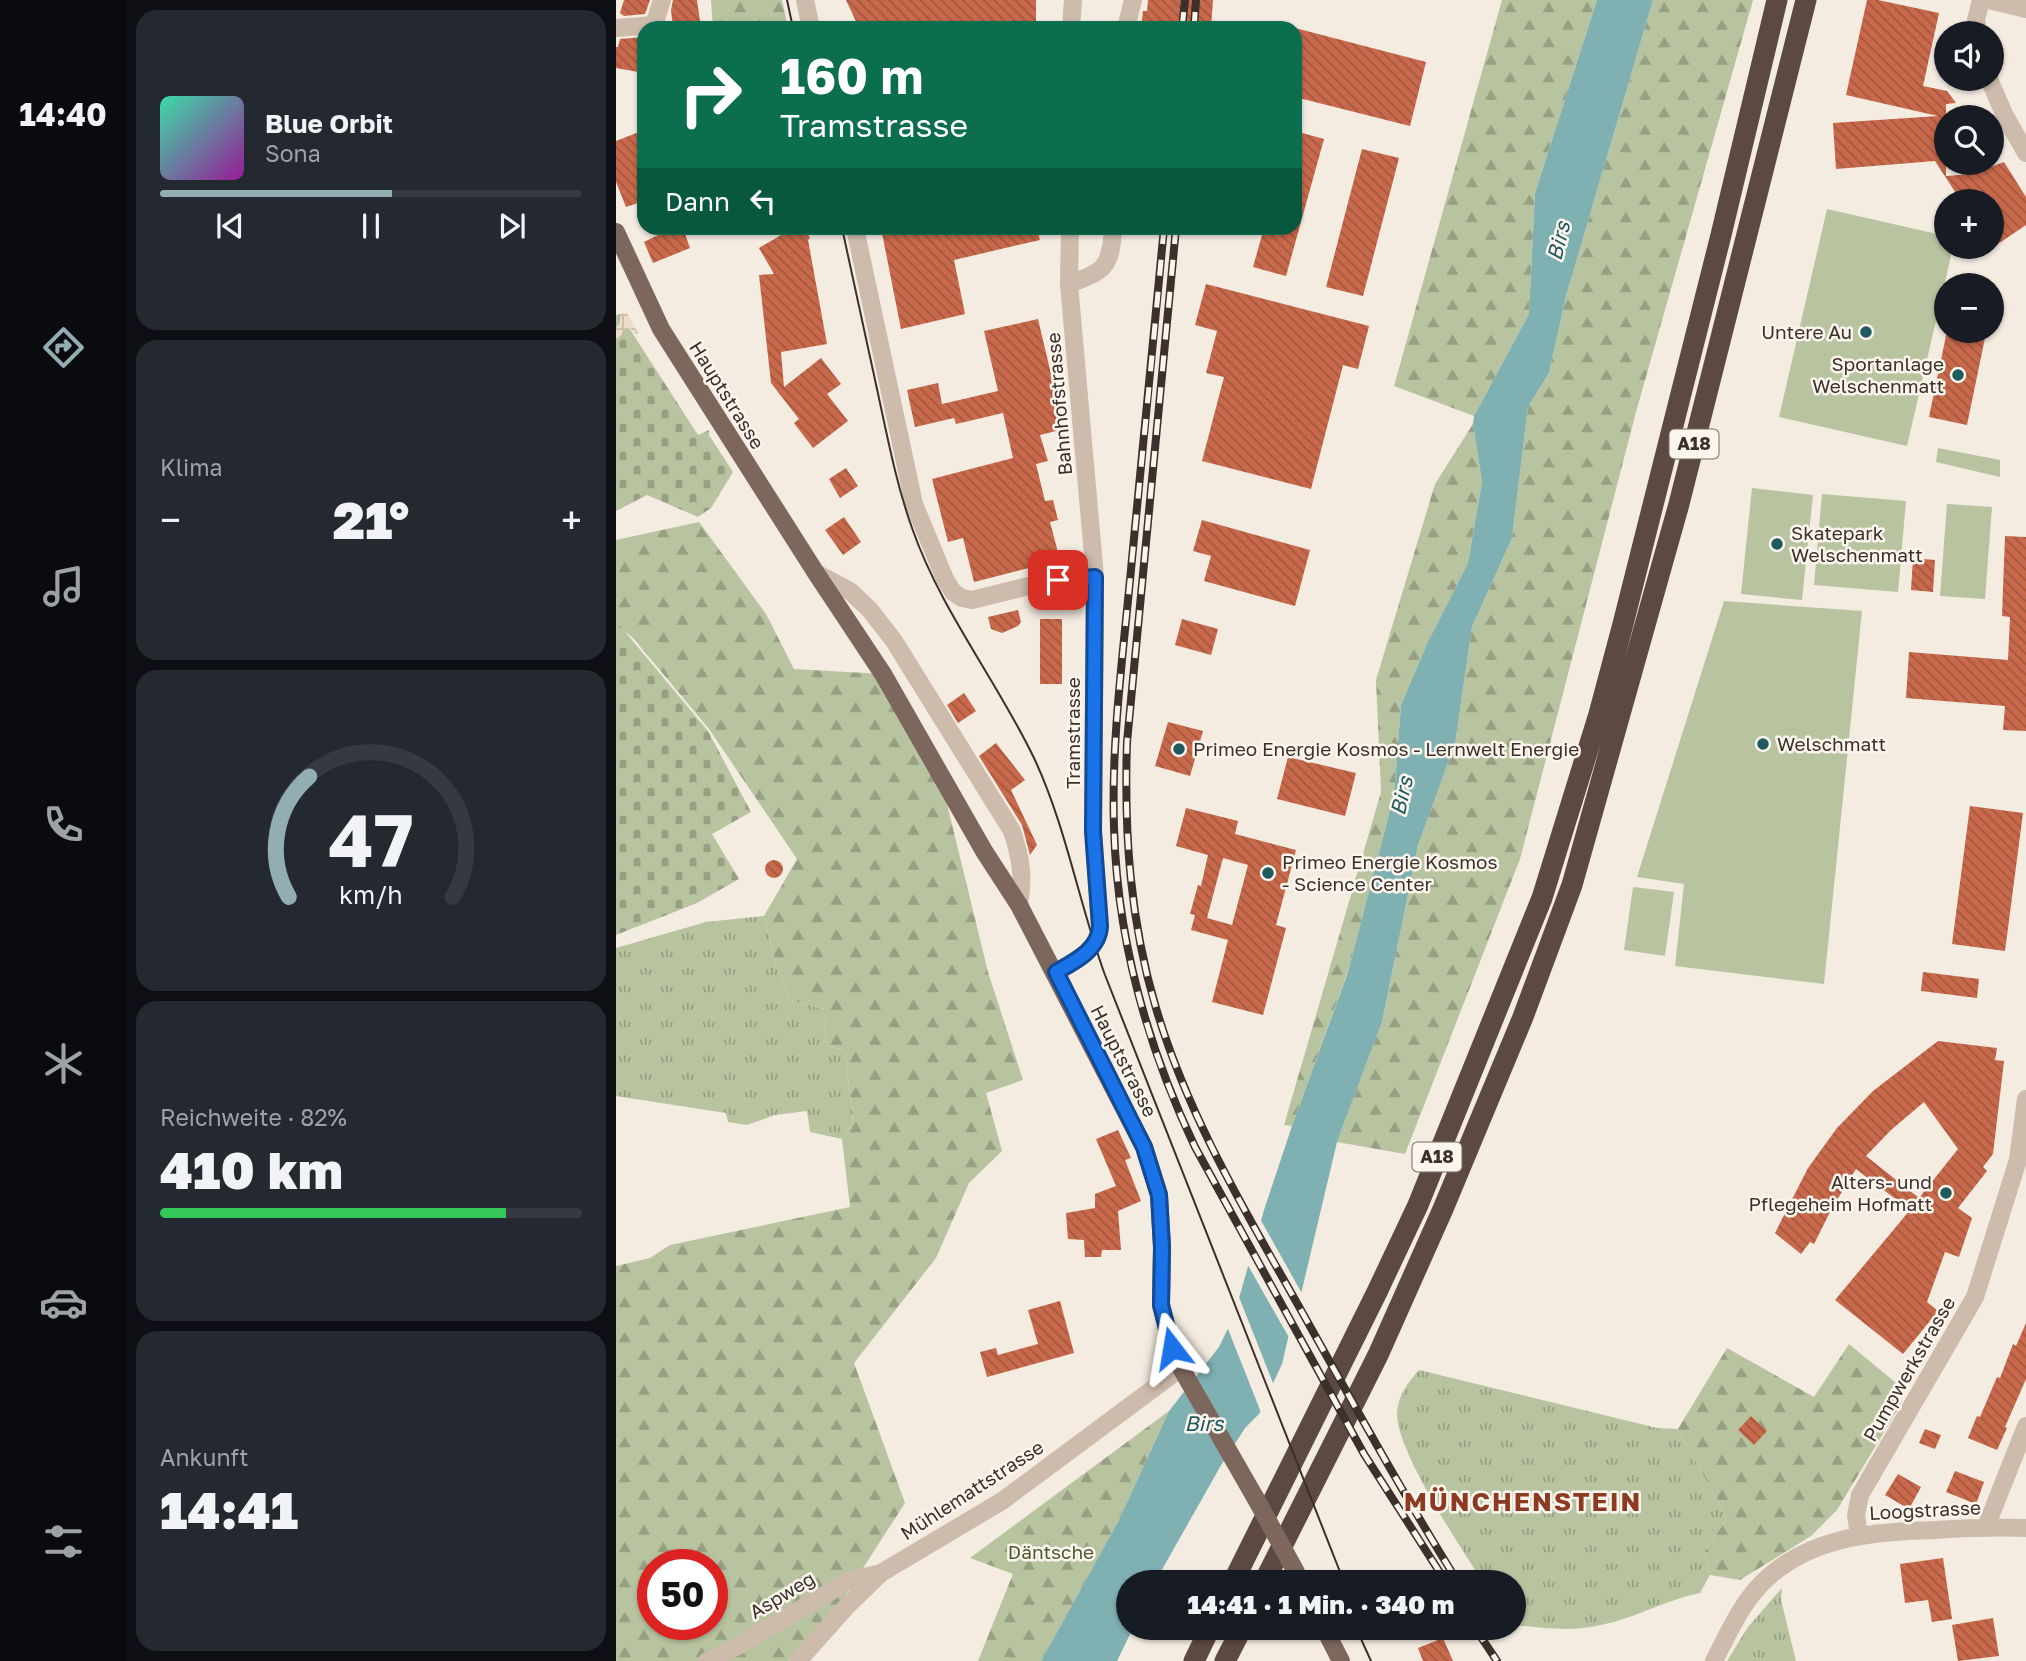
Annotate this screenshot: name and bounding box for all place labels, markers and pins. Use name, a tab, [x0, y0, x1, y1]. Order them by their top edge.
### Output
place label: Untere Au	[1761, 320, 1852, 343]
marker: Untere Au	[1858, 324, 1874, 340]
place label: Sportanlage Welschenmatt	[1812, 352, 1944, 397]
marker: Sportanlage Welschenmatt	[1950, 367, 1966, 383]
place label: Skatepark Welschenmatt	[1791, 521, 1923, 566]
marker: Skatepark Welschenmatt	[1769, 536, 1785, 552]
pin	[1028, 550, 1088, 610]
place label: Welschmatt	[1777, 732, 1886, 755]
marker: Welschmatt	[1755, 736, 1771, 752]
place label: Primeo Energie Kosmos - Lernwelt Energie	[1193, 737, 1579, 760]
marker: Primeo Energie Kosmos - Lernwelt Energie	[1171, 741, 1187, 757]
place label: Primeo Energie Kosmos - Science Center	[1282, 850, 1497, 895]
marker: Primeo Energie Kosmos - Science Center	[1260, 865, 1276, 881]
place label: Alters- und Pflegeheim Hofmatt	[1748, 1170, 1932, 1215]
marker: Alters- und Pflegeheim Hofmatt	[1938, 1185, 1954, 1201]

